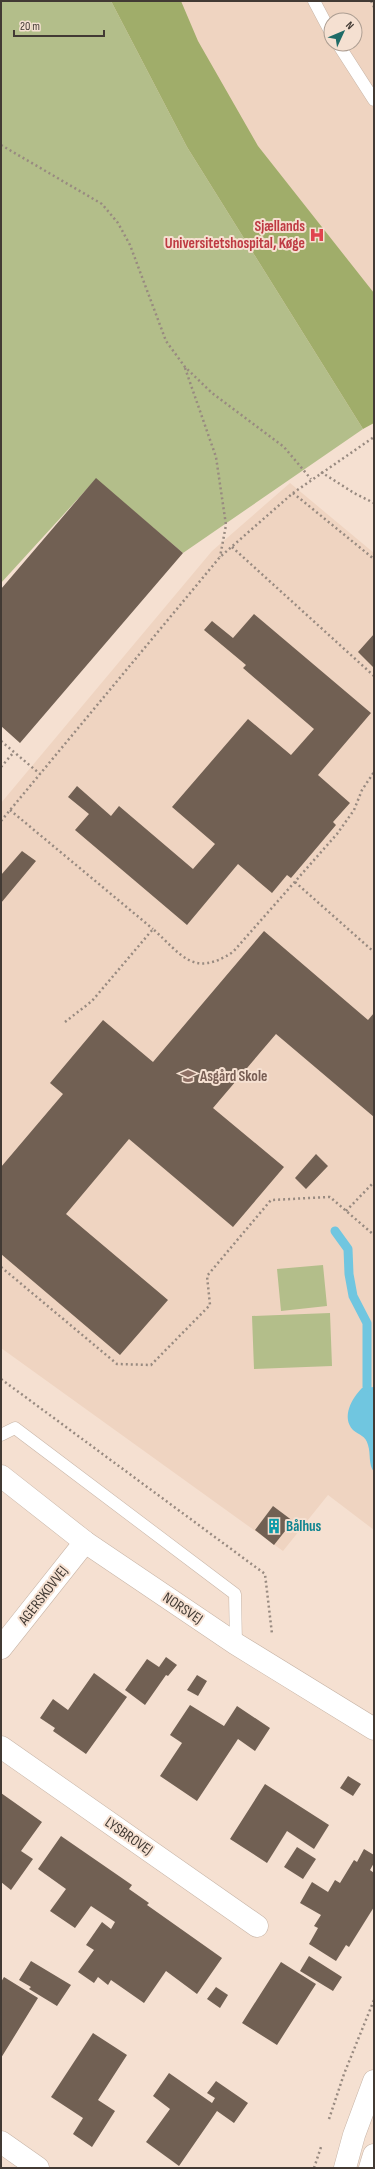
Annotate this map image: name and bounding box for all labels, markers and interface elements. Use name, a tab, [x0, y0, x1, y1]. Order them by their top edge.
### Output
scale bar	[14, 12, 104, 38]
north arrow	[323, 12, 363, 52]
text: 20 m	[20, 19, 40, 34]
text: N	[343, 19, 357, 32]
place label: Sjællands Universitetshospital, Køge	[165, 217, 305, 253]
hospital icon: Sjællands Universitetshospital, Køge	[308, 226, 326, 244]
school or university icon: Asgård Skole	[179, 1067, 197, 1085]
place label: Asgård Skole	[199, 1067, 267, 1086]
building icon: Bålhus	[265, 1517, 283, 1535]
place label: Bålhus	[286, 1517, 322, 1536]
street label: AGERSKOVVEJ	[14, 1562, 72, 1630]
street label: NORSVEJ	[159, 1588, 206, 1629]
street label: LYSBROVEJ	[101, 1813, 156, 1860]

